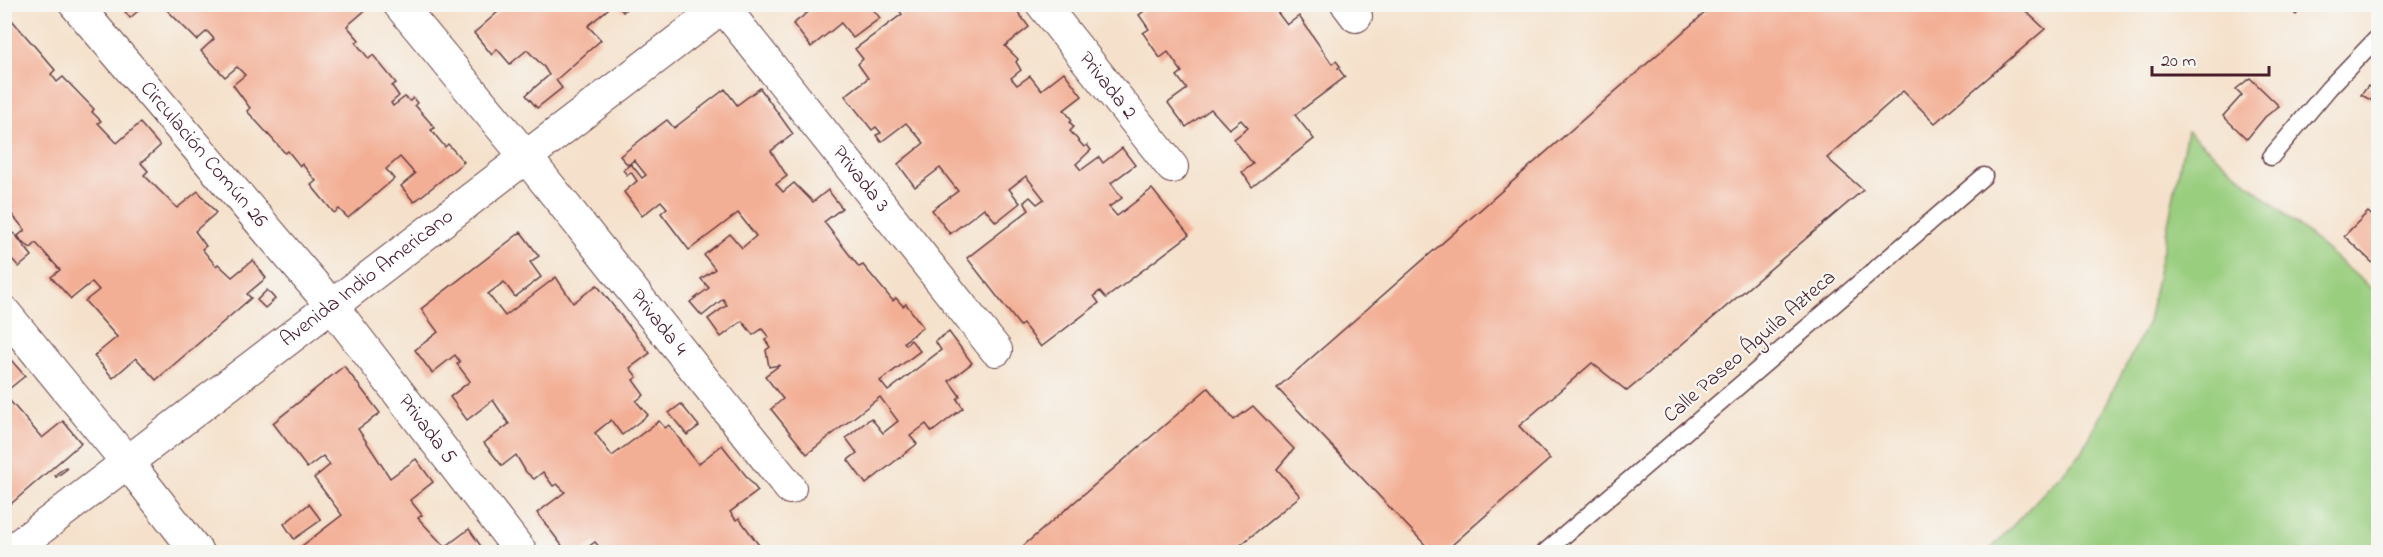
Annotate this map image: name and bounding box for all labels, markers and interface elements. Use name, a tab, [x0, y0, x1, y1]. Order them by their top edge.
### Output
scale bar	[2152, 39, 2269, 77]
street label: Privada 2	[1071, 46, 1144, 127]
text: 20 m	[2161, 49, 2196, 75]
street label: Circulación Común 26	[132, 75, 274, 234]
street label: Privada 3	[824, 140, 896, 219]
street label: Avenida Indio Americano	[274, 202, 461, 355]
street label: Calle Paseo Águila Azteca	[1656, 263, 1844, 432]
street label: Privada 4	[622, 283, 694, 363]
street label: Privada 5	[390, 388, 463, 471]

